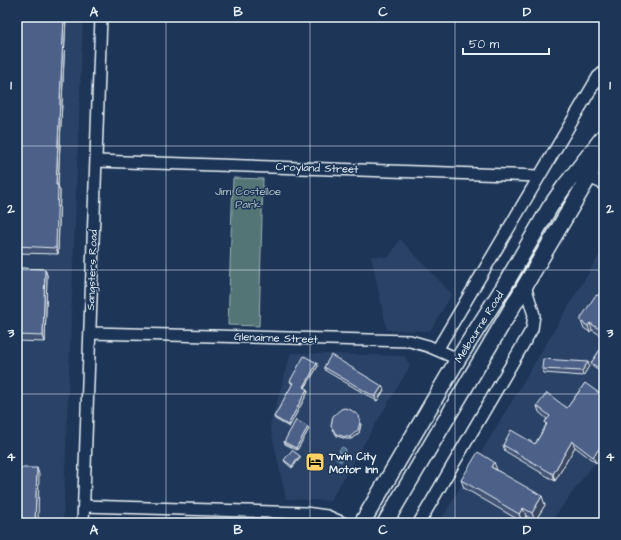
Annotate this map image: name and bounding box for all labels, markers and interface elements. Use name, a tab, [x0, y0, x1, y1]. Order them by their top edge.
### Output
text: A	[90, 3, 99, 21]
text: B	[233, 3, 243, 21]
text: C	[378, 3, 388, 21]
text: D	[523, 3, 532, 21]
scale bar	[463, 30, 549, 56]
text: 50 m	[469, 36, 500, 53]
text: 1	[10, 76, 12, 94]
text: 1	[609, 76, 611, 94]
street label: Croyland Street	[275, 159, 359, 178]
park label: Jim Costelloe Park	[215, 184, 281, 212]
text: 2	[6, 200, 15, 218]
text: 2	[605, 200, 614, 218]
street label: Sangsters Road	[83, 229, 102, 311]
street label: Melbourne Road	[451, 288, 507, 366]
text: 3	[7, 324, 15, 342]
text: 3	[606, 324, 614, 342]
street label: Glenairne Street	[234, 329, 319, 347]
text: 4	[7, 448, 16, 466]
text: 4	[606, 448, 615, 466]
place label: Twin City Motor Inn	[328, 449, 379, 477]
hotel icon: Twin City Motor Inn	[304, 451, 326, 473]
text: A	[90, 521, 99, 539]
text: B	[233, 521, 243, 539]
text: C	[378, 521, 388, 539]
text: D	[523, 521, 532, 539]

